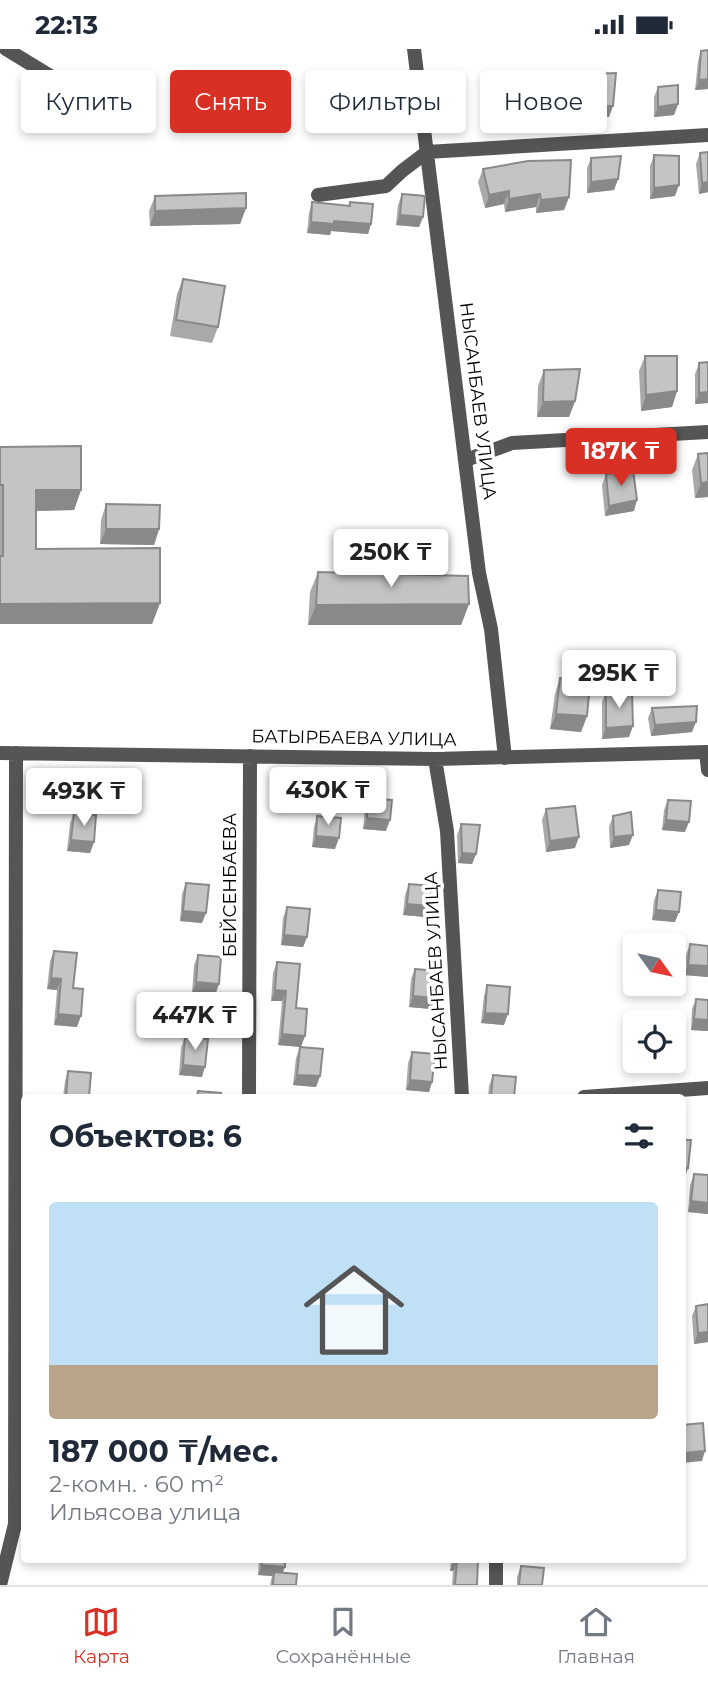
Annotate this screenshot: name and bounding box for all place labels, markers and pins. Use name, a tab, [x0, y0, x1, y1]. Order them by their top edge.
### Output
pin: 187K ₸	[564, 429, 678, 488]
pin: 250K ₸	[334, 529, 448, 589]
pin: 295K ₸	[562, 651, 676, 710]
pin: 430K ₸	[271, 767, 385, 827]
pin: 493K ₸	[27, 769, 141, 828]
pin: 447K ₸	[138, 993, 252, 1052]

